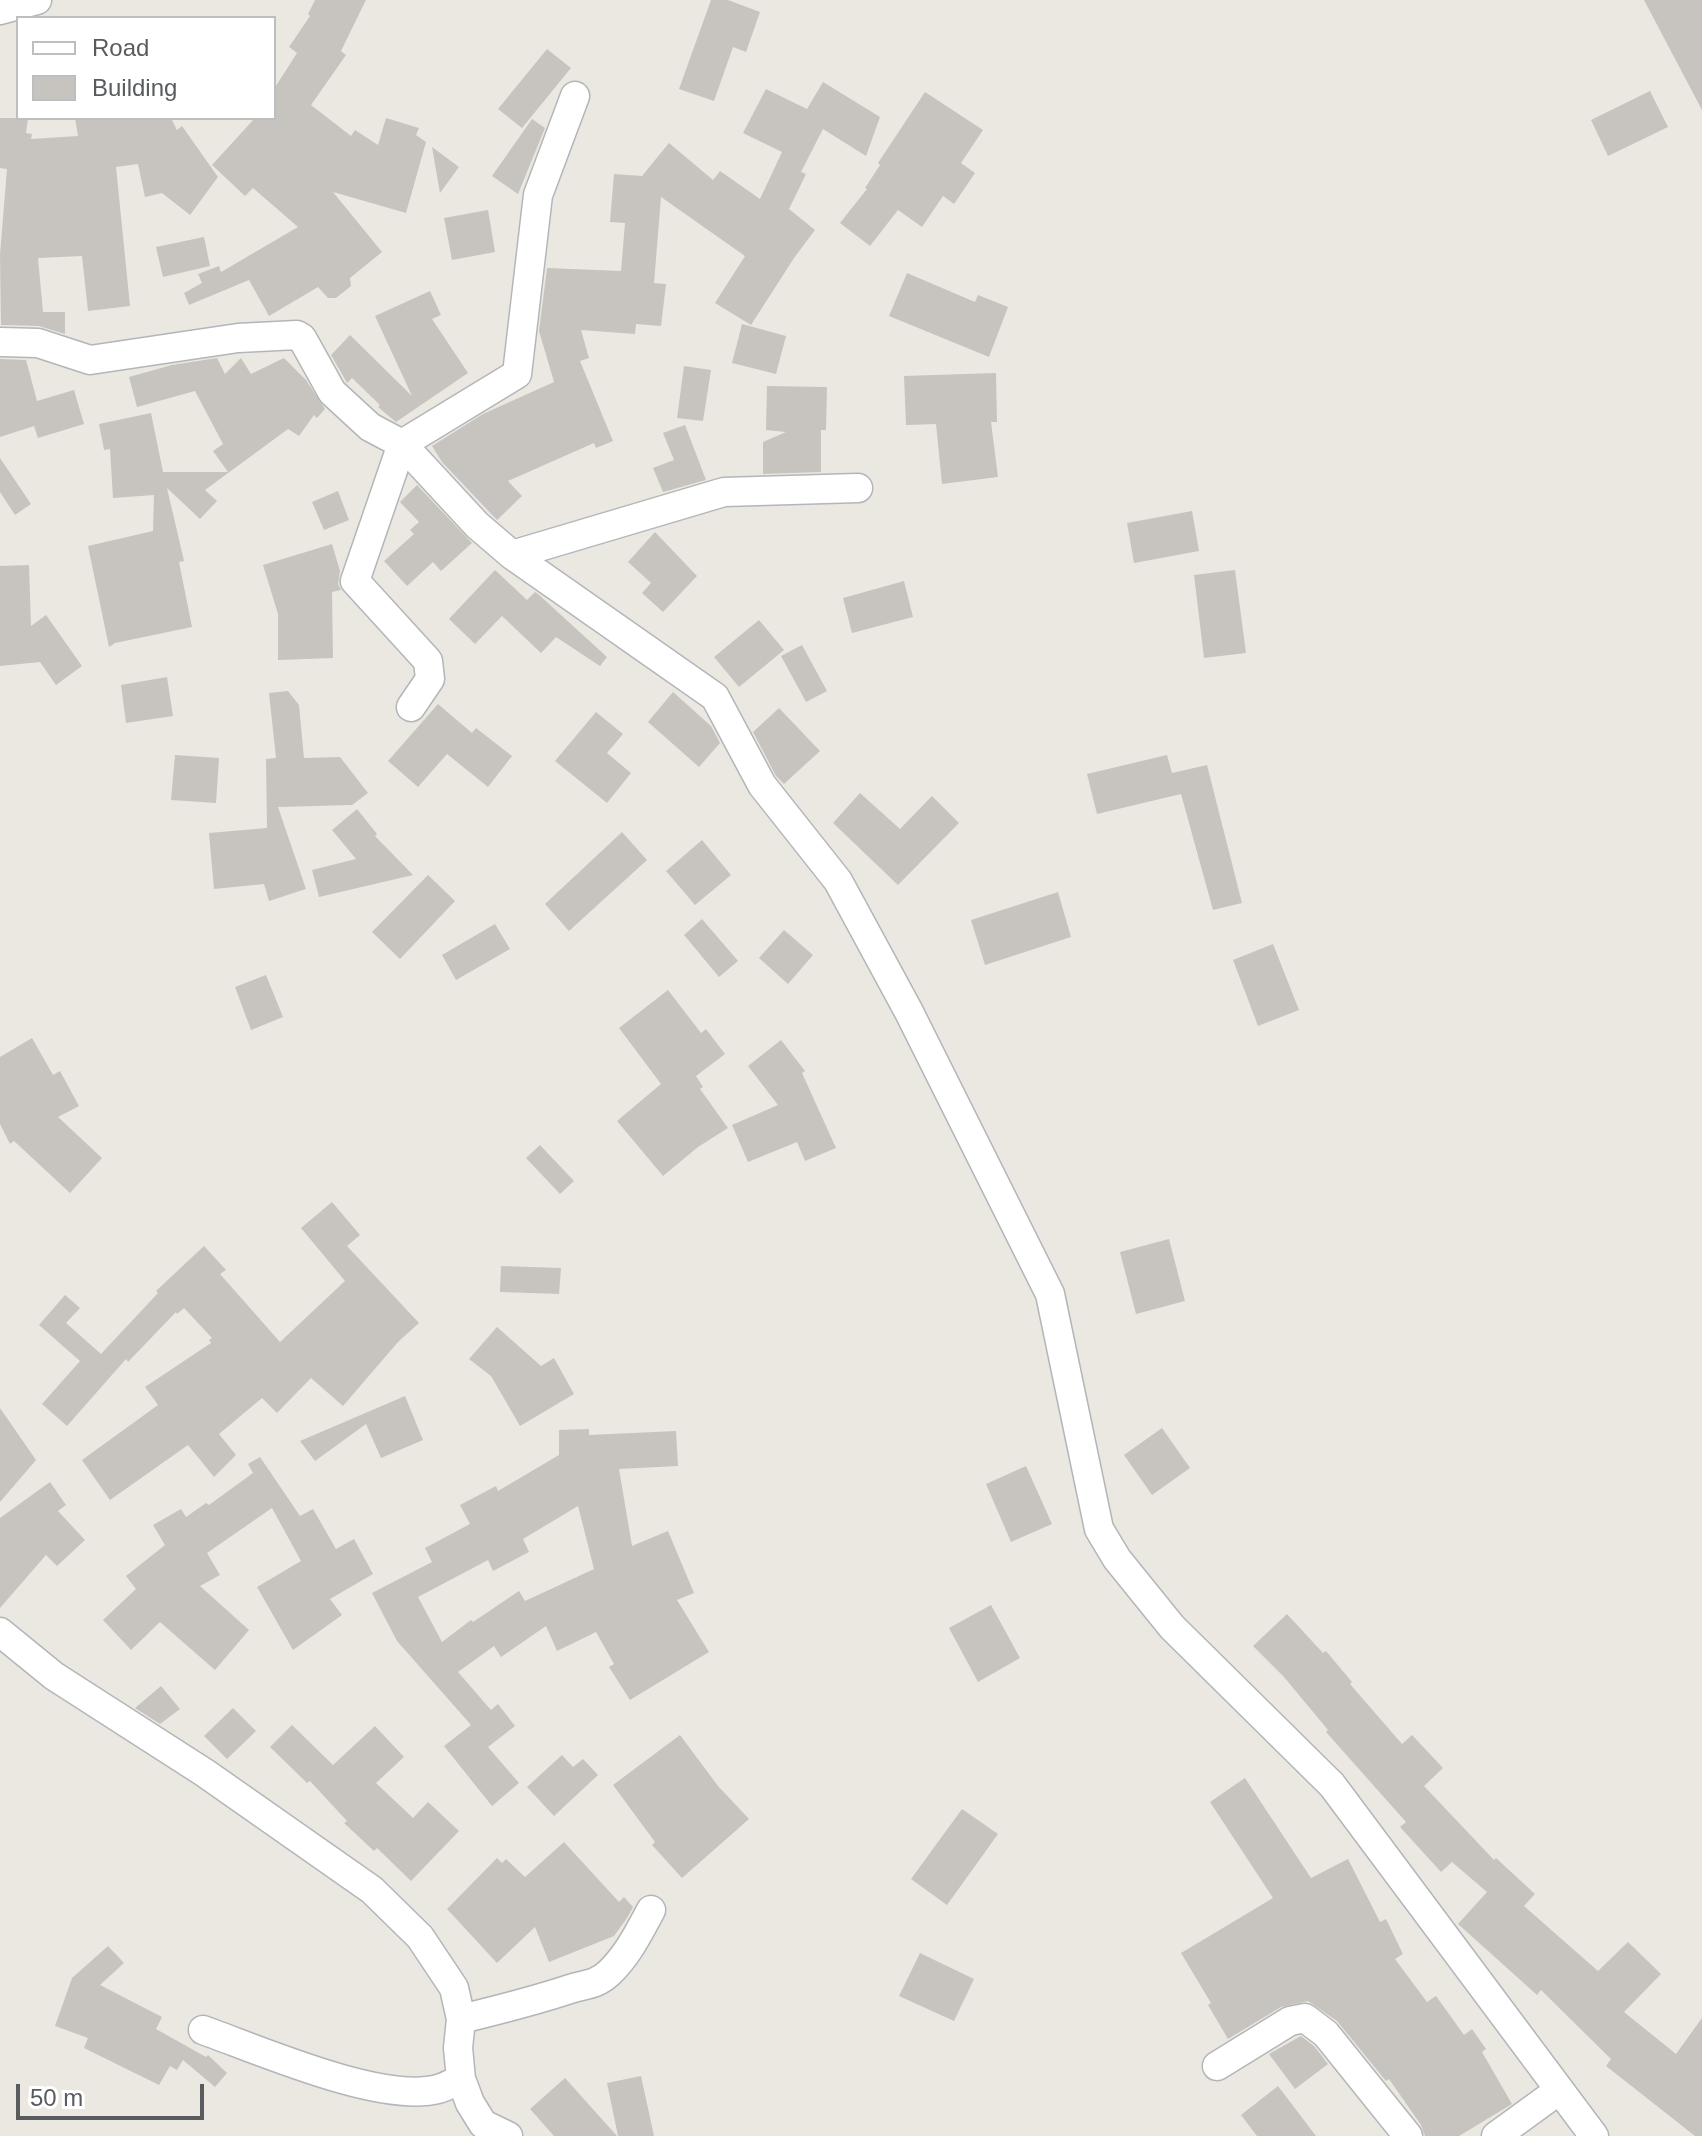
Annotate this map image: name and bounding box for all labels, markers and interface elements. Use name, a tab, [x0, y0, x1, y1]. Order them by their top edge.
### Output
legend	[16, 16, 276, 120]
text: Road	[92, 34, 149, 61]
text: Building	[92, 74, 177, 101]
scale bar	[20, 2068, 208, 2118]
text: 50 m	[30, 2084, 83, 2111]

